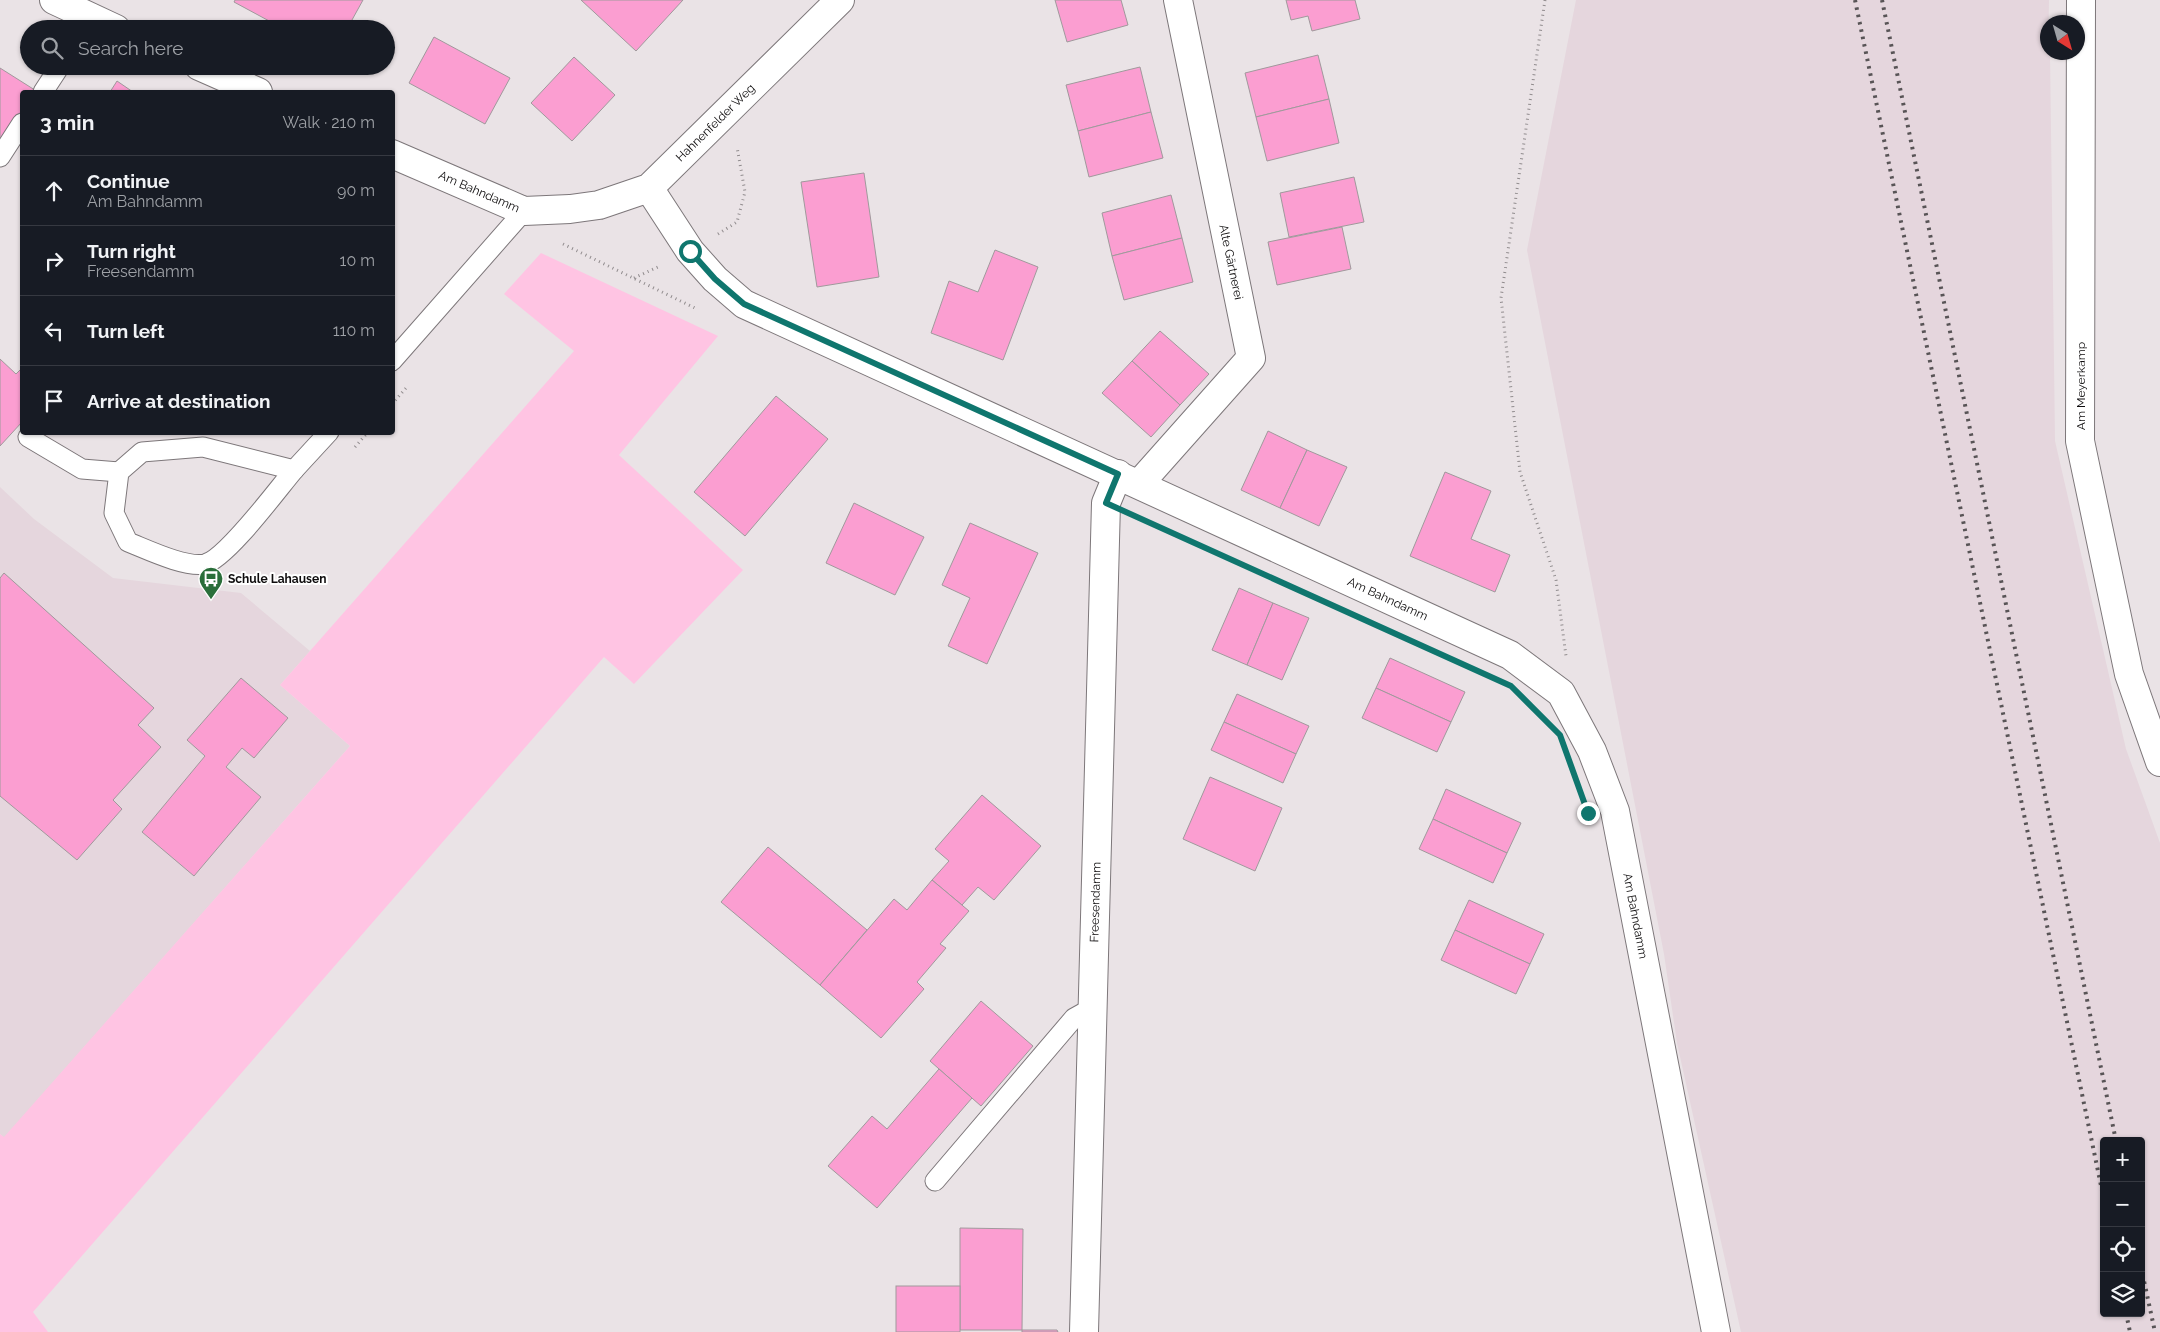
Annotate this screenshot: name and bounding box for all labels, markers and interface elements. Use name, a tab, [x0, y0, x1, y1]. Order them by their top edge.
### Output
north arrow	[2040, 15, 2085, 60]
search box	[20, 20, 395, 75]
icon: search	[38, 34, 66, 62]
text: Search here	[78, 37, 184, 59]
street label: Hahnenfelder Weg	[673, 81, 758, 164]
text: 3 min	[40, 110, 94, 135]
text: Walk · 210 m	[283, 113, 375, 132]
street label: Am Bahndamm	[437, 168, 522, 215]
text: Continue	[87, 170, 170, 192]
icon: ahead	[40, 177, 68, 205]
text: 90 m	[337, 181, 375, 200]
text: Am Bahndamm	[87, 192, 203, 211]
street label: Alte Gärtnerei	[1216, 223, 1246, 301]
text: Turn right	[87, 240, 176, 262]
route start	[679, 240, 702, 263]
icon: right	[40, 247, 68, 275]
text: 10 m	[340, 251, 375, 270]
text: Freesendamm	[87, 262, 194, 281]
icon: left	[40, 317, 68, 345]
text: Turn left	[87, 320, 164, 342]
text: 110 m	[333, 321, 375, 340]
street label: Am Meyerkamp	[2074, 342, 2088, 430]
icon: arrive	[40, 387, 68, 415]
text: Arrive at destination	[87, 390, 271, 412]
bus stop icon: Schule Lahausen	[198, 566, 224, 600]
place label: Schule Lahausen	[228, 572, 326, 586]
street label: Am Bahndamm	[1345, 574, 1430, 623]
route end	[1577, 802, 1600, 825]
street label: Freesendamm	[1087, 862, 1103, 943]
street label: Am Bahndamm	[1620, 872, 1650, 960]
map controls	[2100, 1137, 2145, 1317]
button: +	[2100, 1137, 2145, 1182]
button: −	[2100, 1182, 2145, 1227]
button: locate	[2100, 1227, 2145, 1272]
button: layers	[2100, 1272, 2145, 1317]

